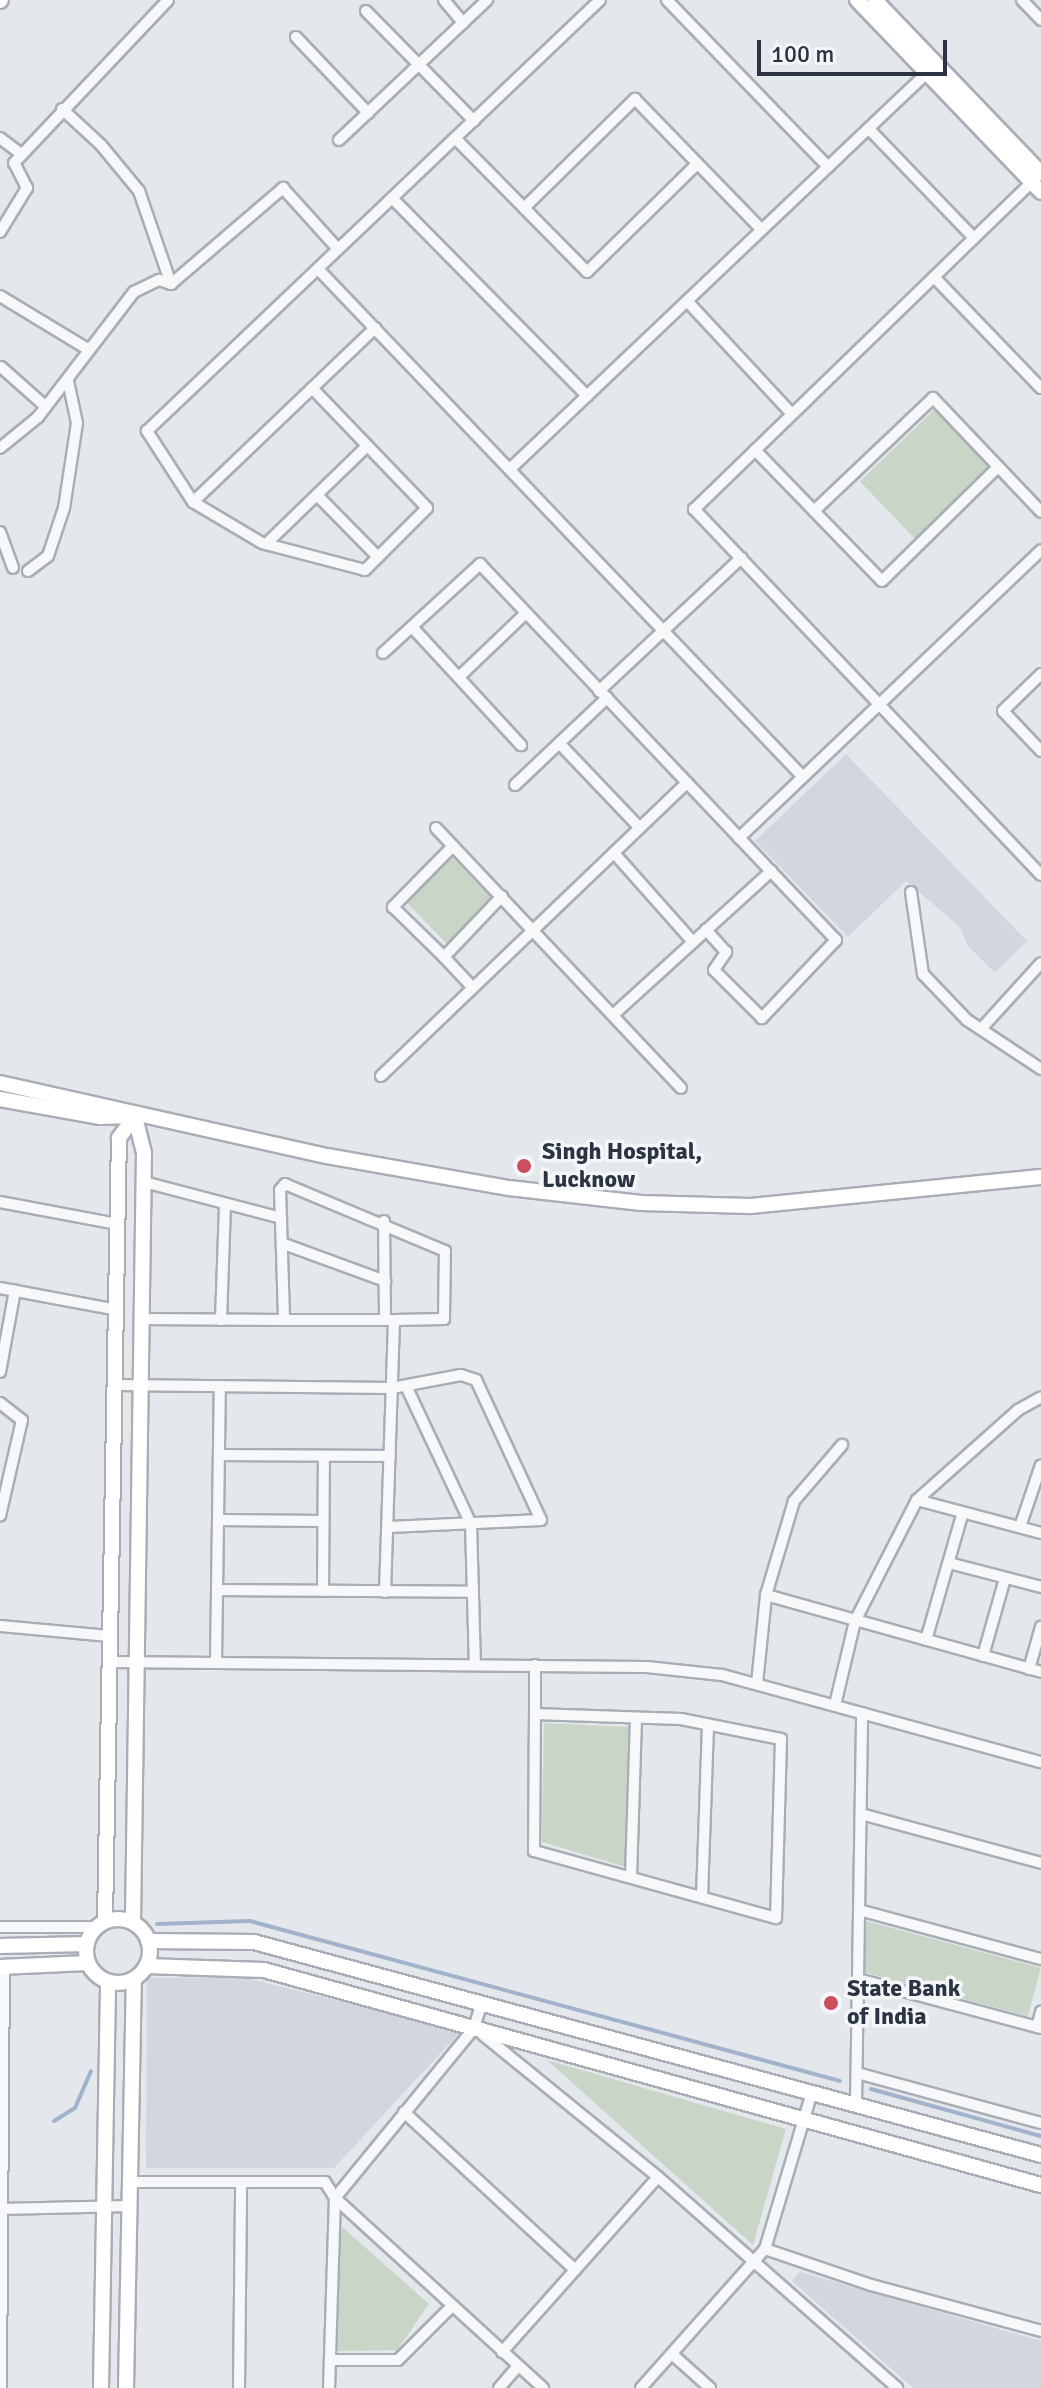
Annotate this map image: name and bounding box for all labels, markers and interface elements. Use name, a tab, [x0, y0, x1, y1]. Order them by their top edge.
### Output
scale bar	[761, 24, 951, 74]
text: 100 m	[771, 39, 834, 69]
place label: Singh Hospital, Lucknow	[542, 1138, 702, 1194]
marker: Singh Hospital, Lucknow	[513, 1155, 535, 1177]
place label: State Bank of India	[847, 1975, 960, 2031]
marker: State Bank of India	[822, 1994, 840, 2012]

